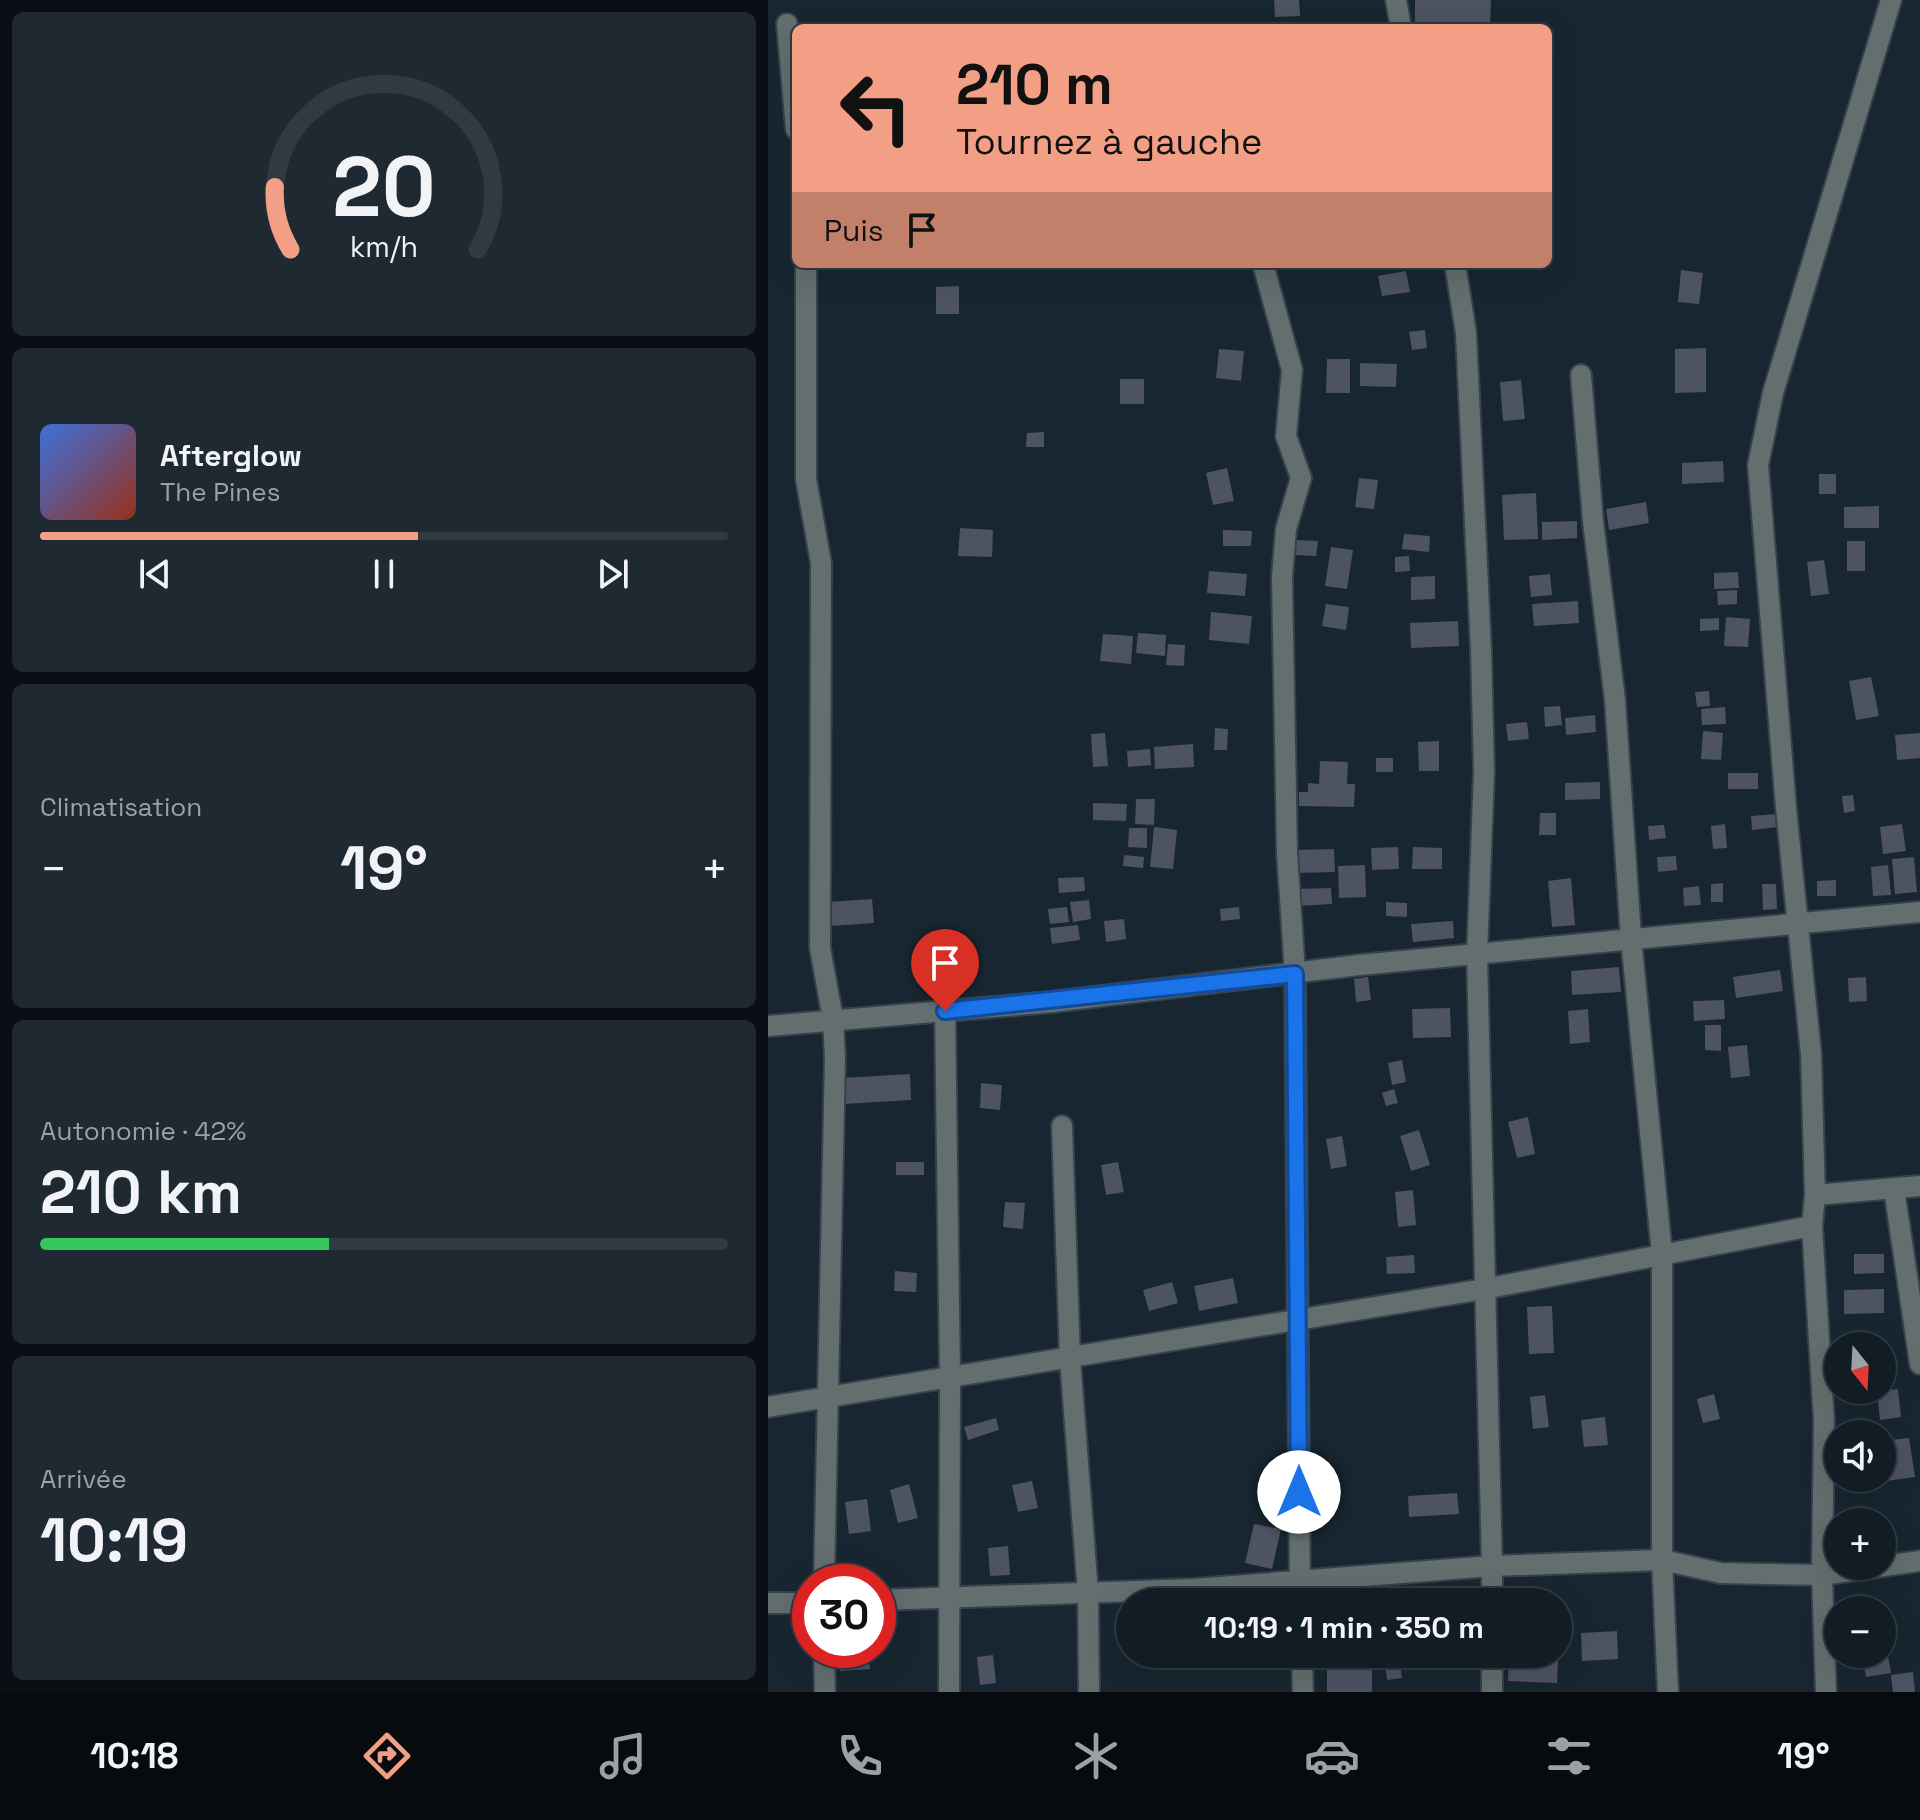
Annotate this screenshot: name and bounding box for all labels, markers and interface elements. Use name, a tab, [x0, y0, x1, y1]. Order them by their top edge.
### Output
text: 210 m	[956, 49, 1113, 120]
icon: left	[824, 56, 928, 160]
text: Tournez à gauche	[956, 119, 1262, 165]
text: 20	[332, 134, 436, 240]
icon: arrive	[900, 208, 944, 252]
text: Puis	[824, 211, 884, 250]
text: km/h	[350, 229, 418, 265]
text: Afterglow	[160, 436, 302, 475]
text: The Pines	[160, 475, 280, 509]
icon: previous	[133, 552, 177, 596]
icon: pause	[362, 552, 406, 596]
icon: next	[591, 552, 635, 596]
text: Climatisation	[40, 790, 202, 824]
text: 19°	[340, 830, 428, 907]
text: −	[40, 841, 67, 897]
text: +	[701, 841, 728, 897]
pin	[911, 929, 979, 1011]
icon: arrive	[923, 941, 967, 985]
text: Autonomie · 42%	[40, 1114, 246, 1148]
text: 210 km	[40, 1154, 242, 1231]
north arrow	[1824, 1332, 1896, 1404]
map controls	[1824, 1332, 1896, 1668]
button: sound	[1824, 1420, 1896, 1492]
position arrow	[1257, 1450, 1341, 1534]
text: Arrivée	[40, 1462, 127, 1496]
text: 10:19	[40, 1502, 188, 1579]
button: +	[1824, 1508, 1896, 1580]
speed limit sign: 30	[792, 1564, 896, 1668]
button: −	[1824, 1596, 1896, 1668]
text: 10:19 · 1 min · 350 m	[1204, 1608, 1484, 1647]
icon: directions	[359, 1728, 415, 1784]
icon: music	[595, 1728, 651, 1784]
icon: phone	[832, 1728, 888, 1784]
icon: climate	[1068, 1728, 1124, 1784]
icon: car	[1304, 1728, 1360, 1784]
icon: filters	[1541, 1728, 1597, 1784]
text: 10:18	[90, 1733, 178, 1779]
text: 19°	[1777, 1733, 1830, 1779]

